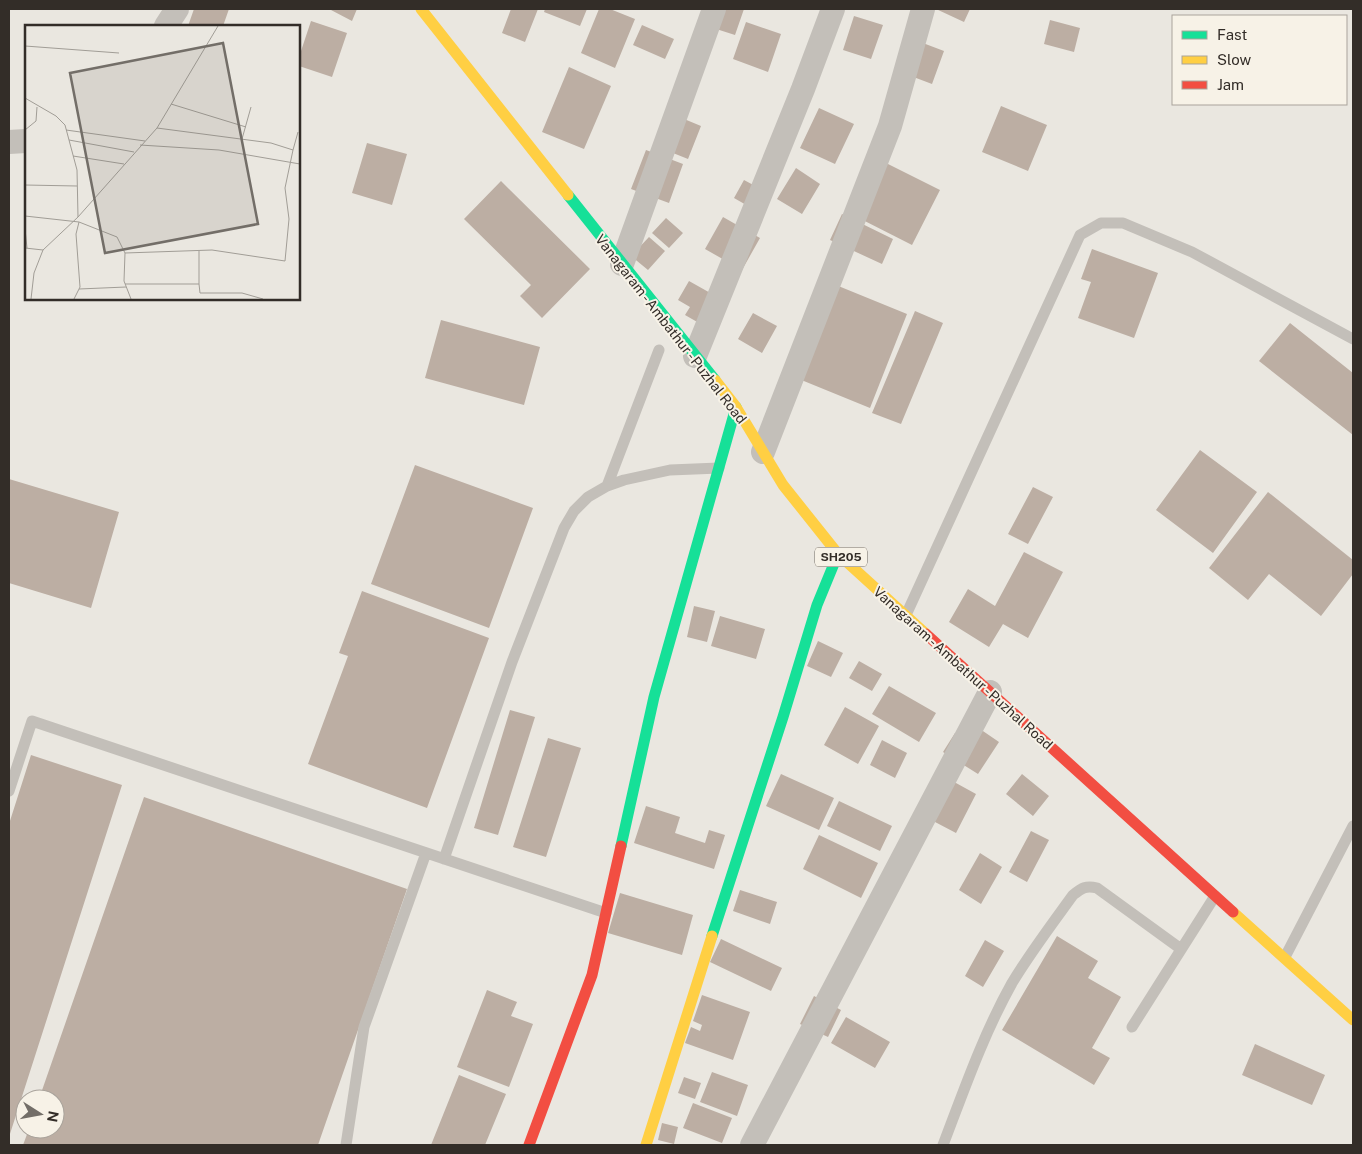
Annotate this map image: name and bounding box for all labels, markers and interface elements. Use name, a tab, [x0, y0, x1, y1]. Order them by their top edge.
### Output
legend	[1172, 15, 1347, 105]
inset map	[25, 25, 300, 300]
text: Fast	[1217, 26, 1247, 43]
text: Slow	[1217, 51, 1252, 68]
text: Jam	[1217, 76, 1244, 93]
street label: Vanagaram - Ambathur - Puzhal Road	[592, 231, 750, 427]
road number: SH205	[815, 548, 867, 566]
street label: Vanagaram - Ambathur - Puzhal Road	[870, 583, 1056, 753]
north arrow	[15, 1089, 65, 1139]
text: N	[44, 1110, 62, 1123]

